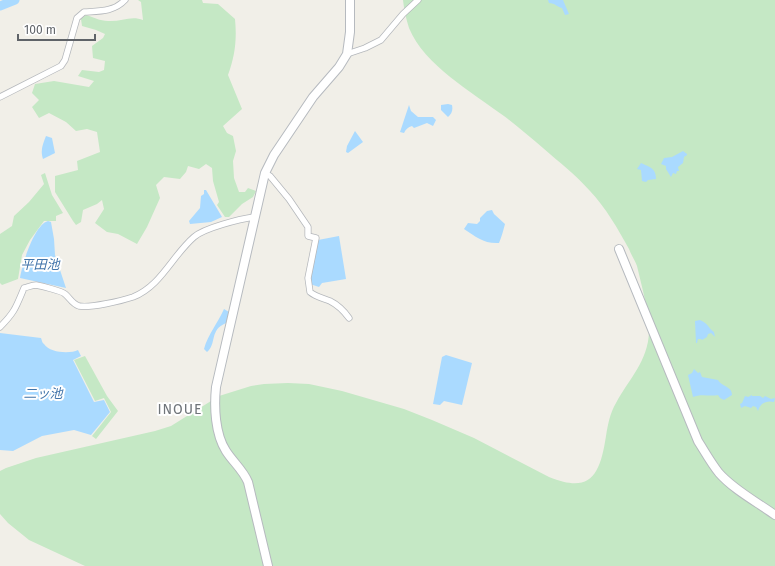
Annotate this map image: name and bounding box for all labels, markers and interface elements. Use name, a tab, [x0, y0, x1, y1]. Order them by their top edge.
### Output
scale bar	[18, 16, 95, 42]
text: 100 m	[24, 23, 56, 37]
water label: 平田池	[20, 257, 61, 272]
water label: 二ッ池	[23, 386, 64, 401]
district label: INOUE	[157, 401, 203, 418]

